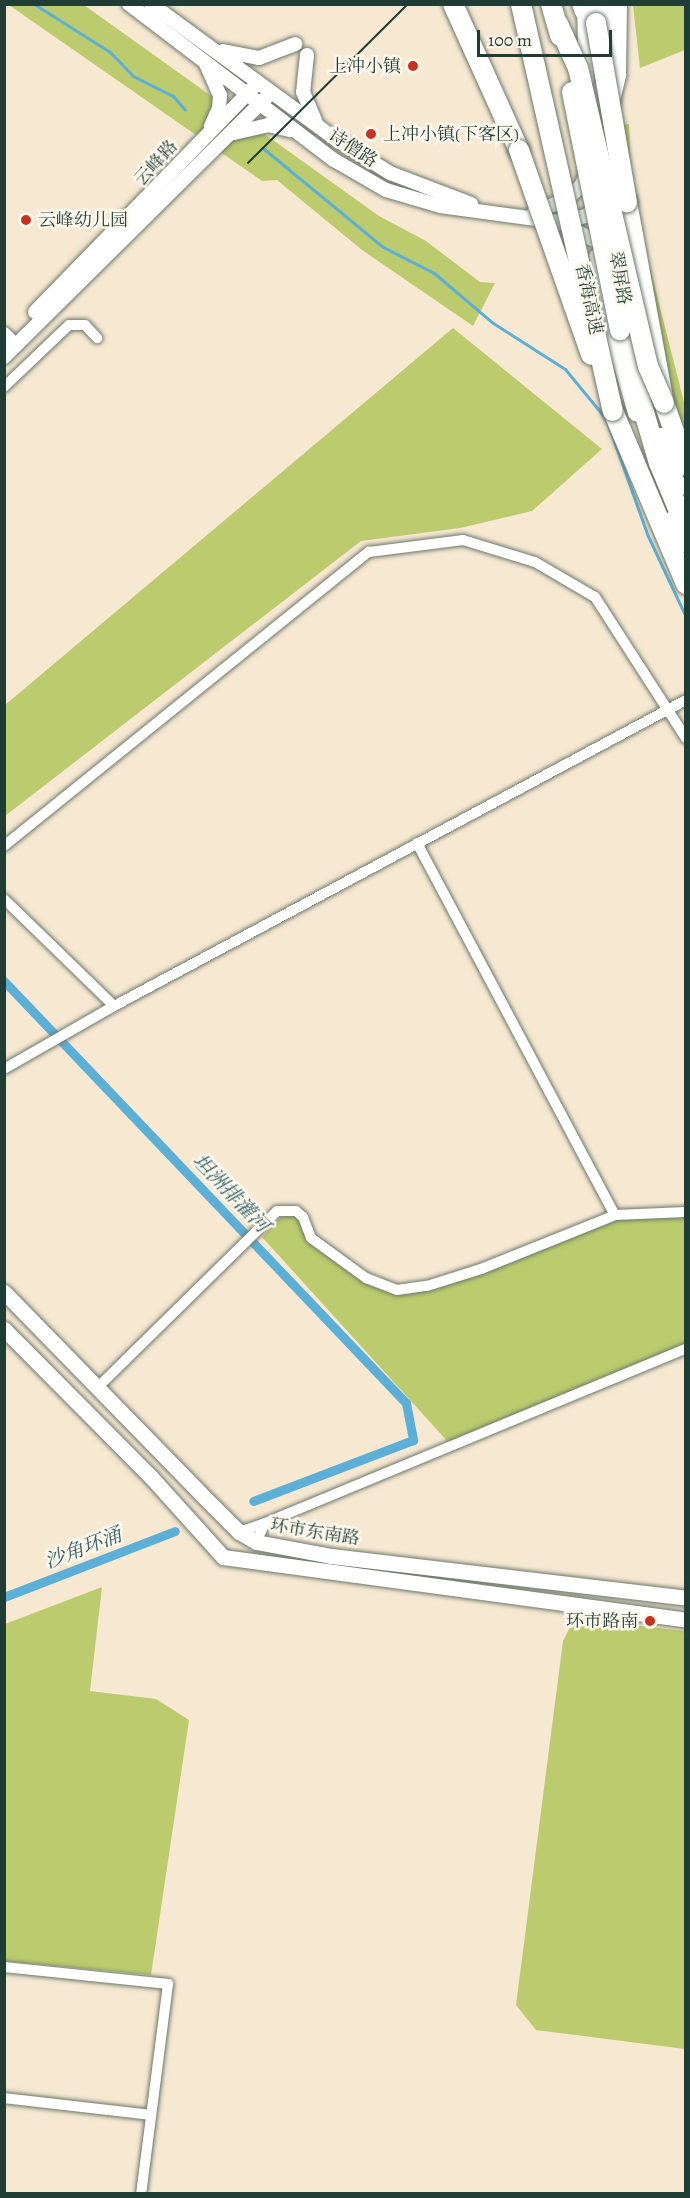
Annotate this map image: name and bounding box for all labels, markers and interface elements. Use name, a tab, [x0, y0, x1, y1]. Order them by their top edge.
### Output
scale bar	[480, 18, 615, 56]
text: 100 m	[488, 28, 532, 52]
place label: 上冲小镇	[329, 55, 401, 77]
marker: 上冲小镇	[406, 59, 420, 73]
place label: 上冲小镇(下客区)	[383, 123, 519, 145]
street label: 诗僧路	[324, 124, 382, 172]
marker: 上冲小镇(下客区)	[364, 127, 378, 141]
street label: 云峰路	[130, 136, 182, 190]
place label: 云峰幼儿园	[38, 209, 128, 231]
marker: 云峰幼儿园	[19, 213, 33, 227]
street label: 翠屏路	[605, 250, 635, 306]
street label: 香海高速	[571, 262, 607, 336]
water label: 坦洲排灌河	[188, 1149, 274, 1237]
street label: 环市东南路	[269, 1514, 361, 1550]
water label: 沙角环涌	[41, 1522, 125, 1574]
place label: 环市路南	[566, 1610, 638, 1632]
marker: 环市路南	[643, 1614, 657, 1628]

